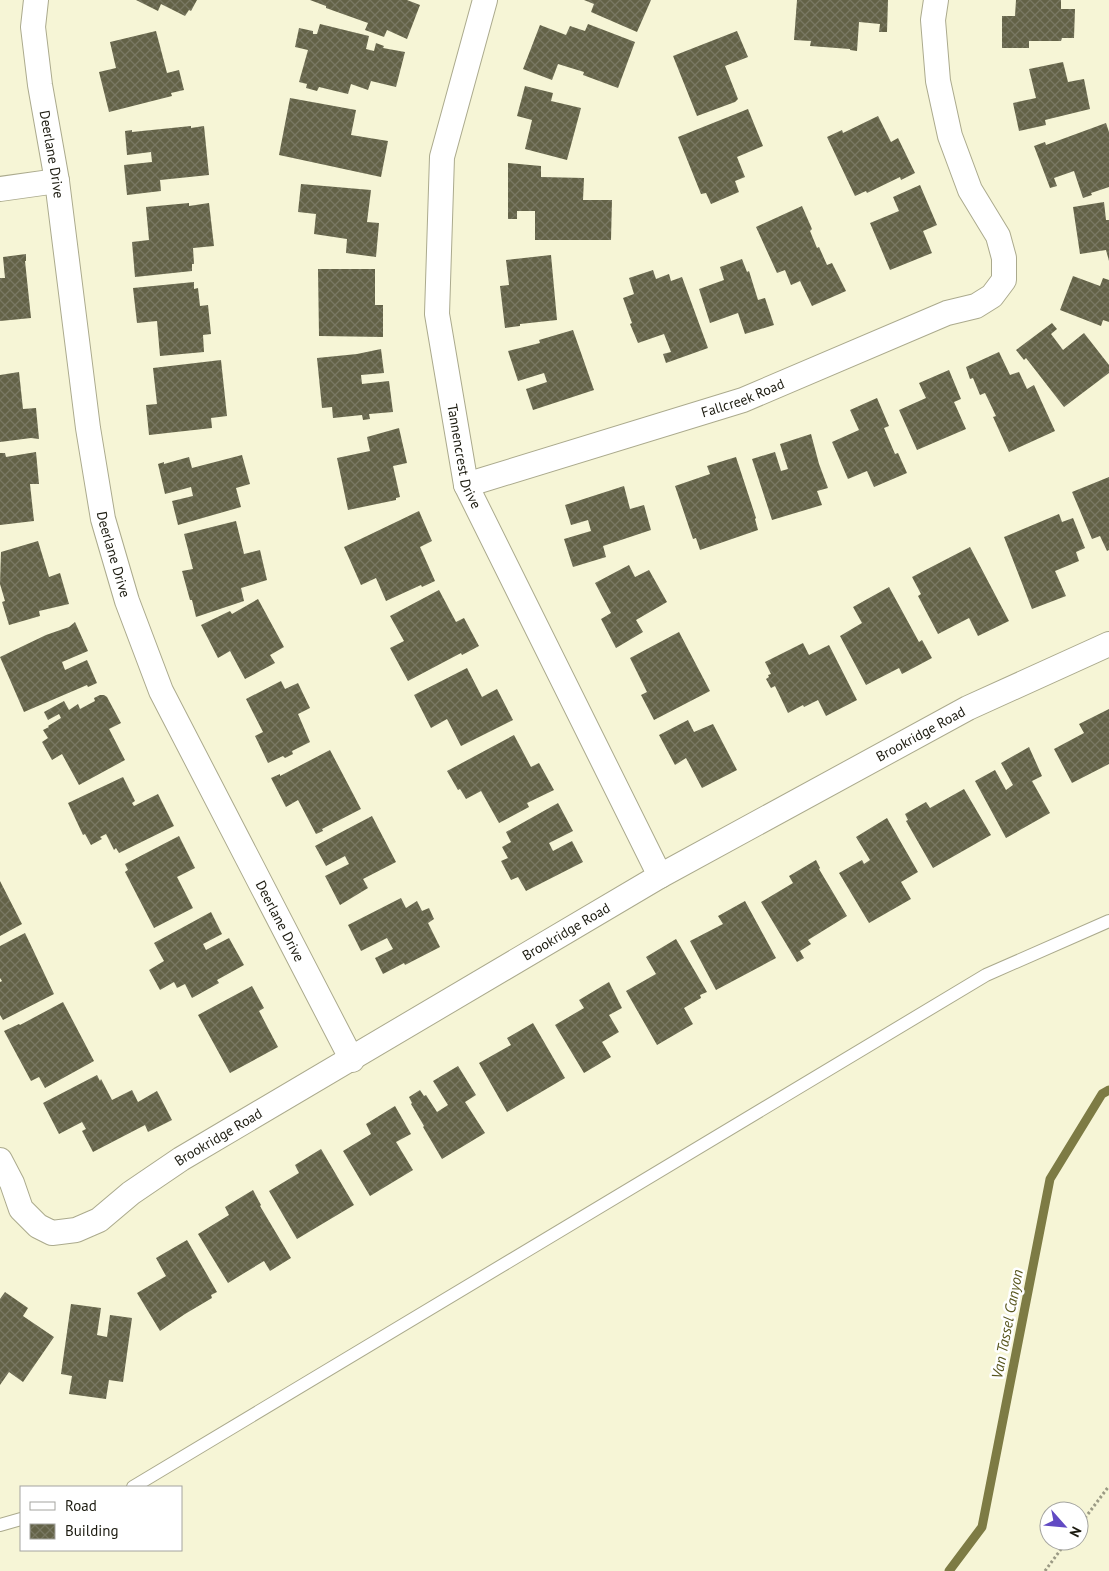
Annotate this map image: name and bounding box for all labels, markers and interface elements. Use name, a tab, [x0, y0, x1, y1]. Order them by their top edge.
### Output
street label: Deerlane Drive	[36, 109, 68, 199]
street label: Fallcreek Road	[699, 374, 787, 421]
street label: Tannencrest Drive	[443, 403, 485, 512]
street label: Deerlane Drive	[93, 510, 134, 600]
street label: Brookridge Road	[873, 702, 968, 765]
street label: Deerlane Drive	[252, 877, 309, 965]
street label: Brookridge Road	[519, 899, 613, 964]
street label: Brookridge Road	[171, 1104, 265, 1170]
water label: Van Tassel Canyon	[987, 1267, 1027, 1380]
legend	[20, 1486, 182, 1551]
text: Road	[65, 1496, 97, 1515]
north arrow	[1039, 1501, 1089, 1551]
text: Building	[65, 1521, 119, 1540]
text: N	[1065, 1524, 1086, 1540]

